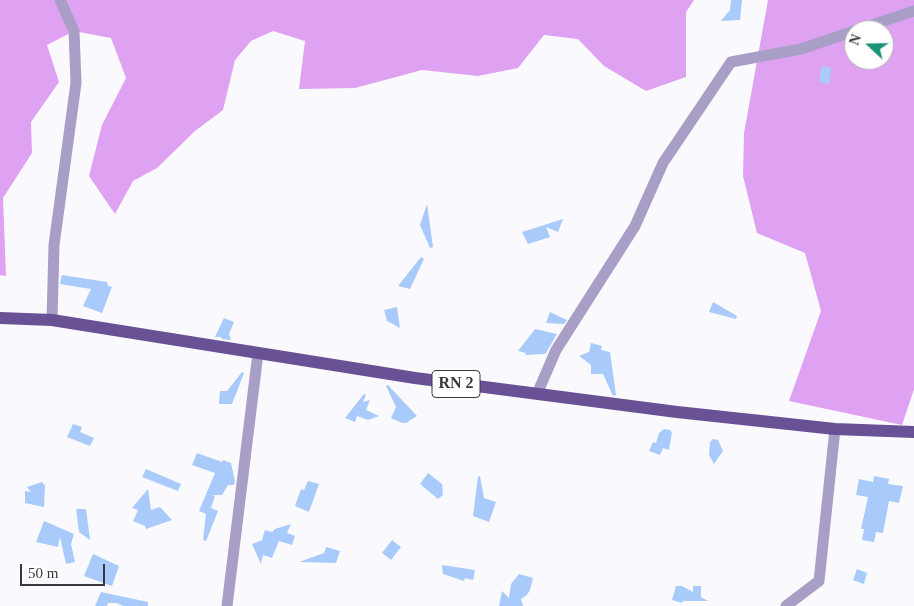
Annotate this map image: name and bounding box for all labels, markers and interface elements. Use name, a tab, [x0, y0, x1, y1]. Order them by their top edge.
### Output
north arrow	[844, 20, 894, 70]
text: N	[847, 32, 864, 47]
road number: RN 2	[432, 370, 480, 398]
scale bar	[22, 554, 108, 586]
text: 50 m	[28, 565, 58, 581]

